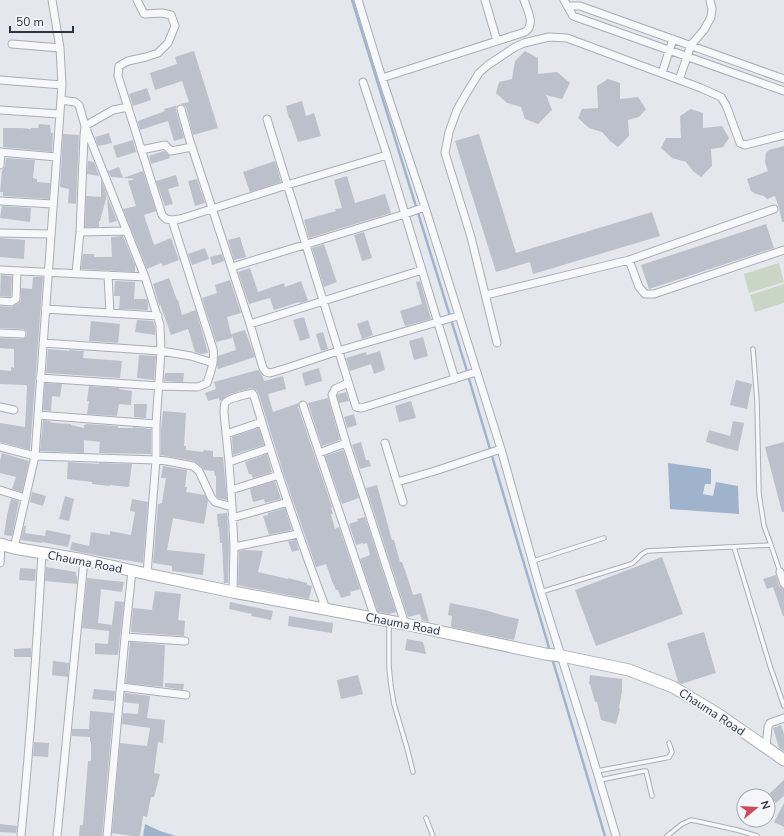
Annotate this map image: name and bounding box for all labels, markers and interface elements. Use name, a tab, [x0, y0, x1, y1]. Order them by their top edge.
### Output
scale bar	[10, 8, 73, 34]
text: 50 m	[16, 14, 44, 30]
street label: Chauma Road	[46, 547, 124, 577]
street label: Chauma Road	[364, 609, 442, 639]
street label: Chauma Road	[676, 685, 748, 739]
north arrow	[736, 788, 776, 828]
text: N	[757, 799, 773, 811]

